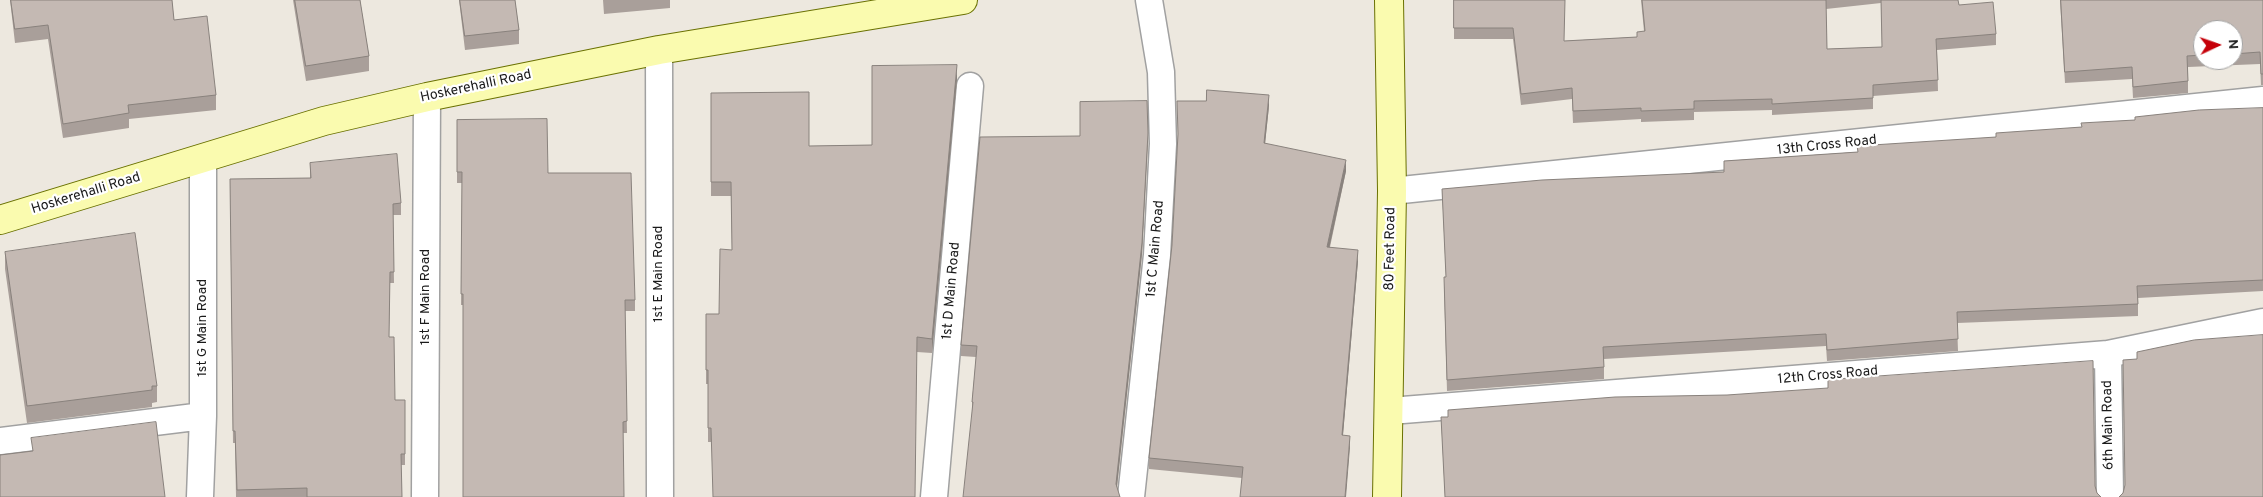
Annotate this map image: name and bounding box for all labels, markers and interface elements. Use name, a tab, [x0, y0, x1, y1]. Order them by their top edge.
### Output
north arrow	[2193, 20, 2243, 70]
text: N	[2224, 39, 2241, 50]
street label: Hoskerehalli Road	[419, 67, 533, 107]
street label: 13th Cross Road	[1776, 132, 1878, 160]
street label: Hoskerehalli Road	[29, 169, 143, 219]
street label: 1st C Main Road	[1143, 200, 1169, 298]
street label: 80 Feet Road	[1382, 207, 1400, 291]
street label: 1st E Main Road	[651, 226, 667, 322]
street label: 1st D Main Road	[939, 241, 965, 341]
street label: 1st F Main Road	[418, 249, 434, 345]
street label: 1st G Main Road	[195, 279, 211, 377]
street label: 12th Cross Road	[1777, 363, 1879, 389]
street label: 6th Main Road	[2100, 380, 2118, 470]

